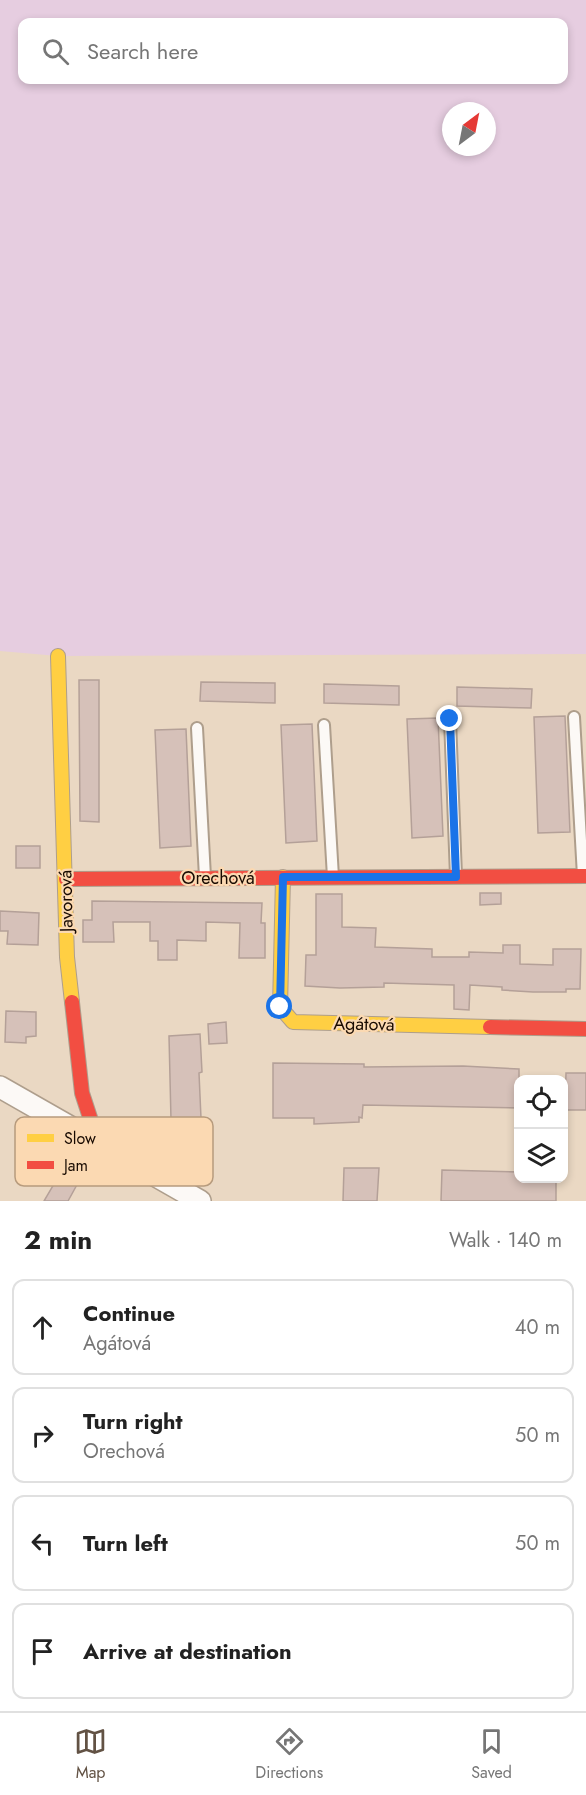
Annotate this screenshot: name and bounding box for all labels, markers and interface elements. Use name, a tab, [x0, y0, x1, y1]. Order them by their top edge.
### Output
search box	[18, 18, 568, 84]
icon: search	[39, 35, 72, 68]
text: Search here	[87, 35, 198, 67]
north arrow	[442, 102, 496, 156]
route end	[436, 705, 462, 731]
street label: Orechová	[181, 865, 255, 891]
street label: Javorová	[52, 870, 80, 934]
route start	[266, 993, 292, 1019]
street label: Agátová	[333, 1010, 395, 1038]
map controls	[514, 1075, 568, 1183]
button: locate	[514, 1075, 568, 1129]
legend	[15, 1117, 213, 1186]
text: Slow	[64, 1127, 96, 1150]
button: layers	[514, 1129, 568, 1183]
text: Jam	[62, 1154, 88, 1177]
text: 2 min	[24, 1221, 92, 1259]
text: Walk · 140 m	[449, 1226, 562, 1255]
text: Continue	[83, 1297, 175, 1329]
icon: ahead	[26, 1311, 59, 1344]
text: 40 m	[515, 1313, 560, 1342]
text: Agátová	[83, 1329, 151, 1358]
text: Turn right	[83, 1405, 183, 1437]
icon: right	[26, 1419, 59, 1452]
text: 50 m	[515, 1421, 560, 1450]
text: Orechová	[83, 1437, 165, 1466]
icon: left	[26, 1527, 59, 1560]
text: Turn left	[83, 1527, 168, 1559]
text: 50 m	[515, 1529, 560, 1558]
icon: arrive	[26, 1635, 59, 1668]
text: Arrive at destination	[83, 1635, 292, 1667]
tab: Map	[74, 1725, 107, 1784]
tab: Directions	[255, 1725, 323, 1784]
tab: Saved	[471, 1725, 512, 1784]

